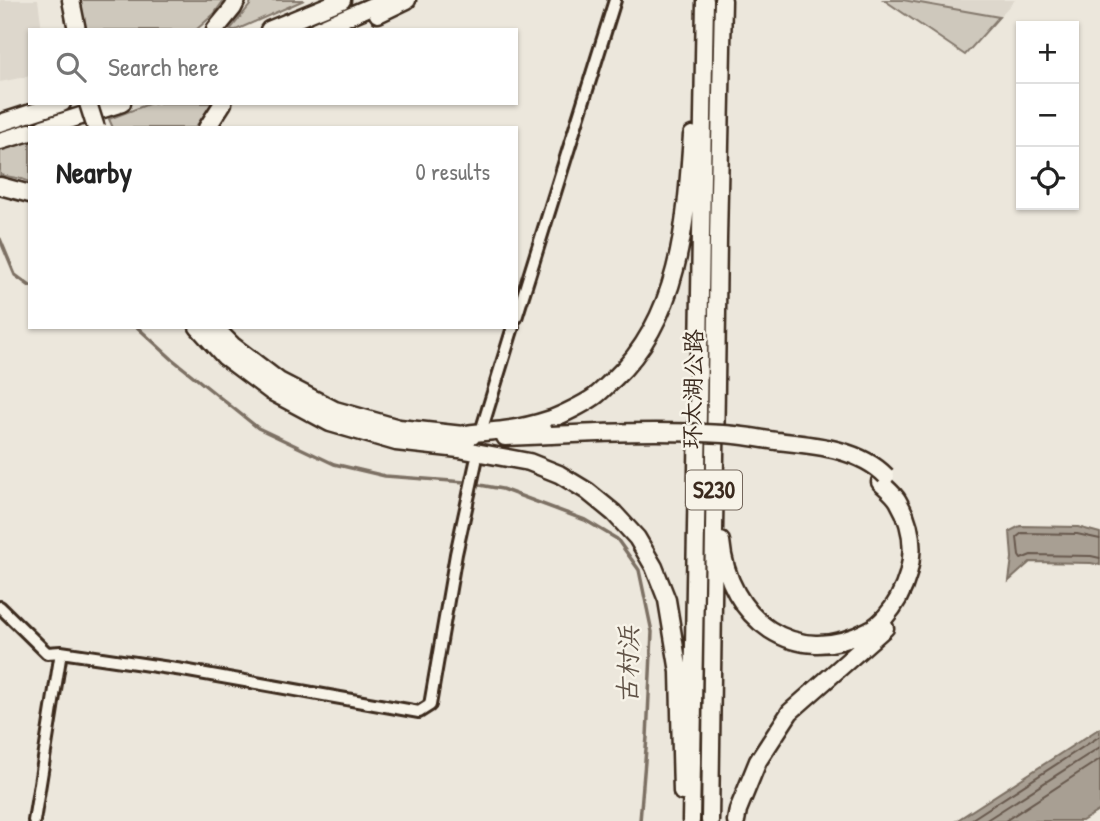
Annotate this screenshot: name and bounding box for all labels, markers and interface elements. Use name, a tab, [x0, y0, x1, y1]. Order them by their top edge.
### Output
map controls	[1016, 21, 1079, 210]
button: +	[1016, 21, 1079, 84]
search box	[28, 28, 518, 105]
icon: search	[52, 48, 90, 86]
text: Search here	[108, 49, 219, 84]
button: −	[1016, 84, 1079, 147]
button: locate	[1016, 147, 1079, 210]
text: Nearby	[56, 152, 132, 192]
text: 0 results	[415, 156, 490, 187]
street label: 环太湖公路	[675, 329, 709, 449]
road number: S230	[686, 470, 742, 510]
water label: 古村浜	[609, 625, 646, 704]

